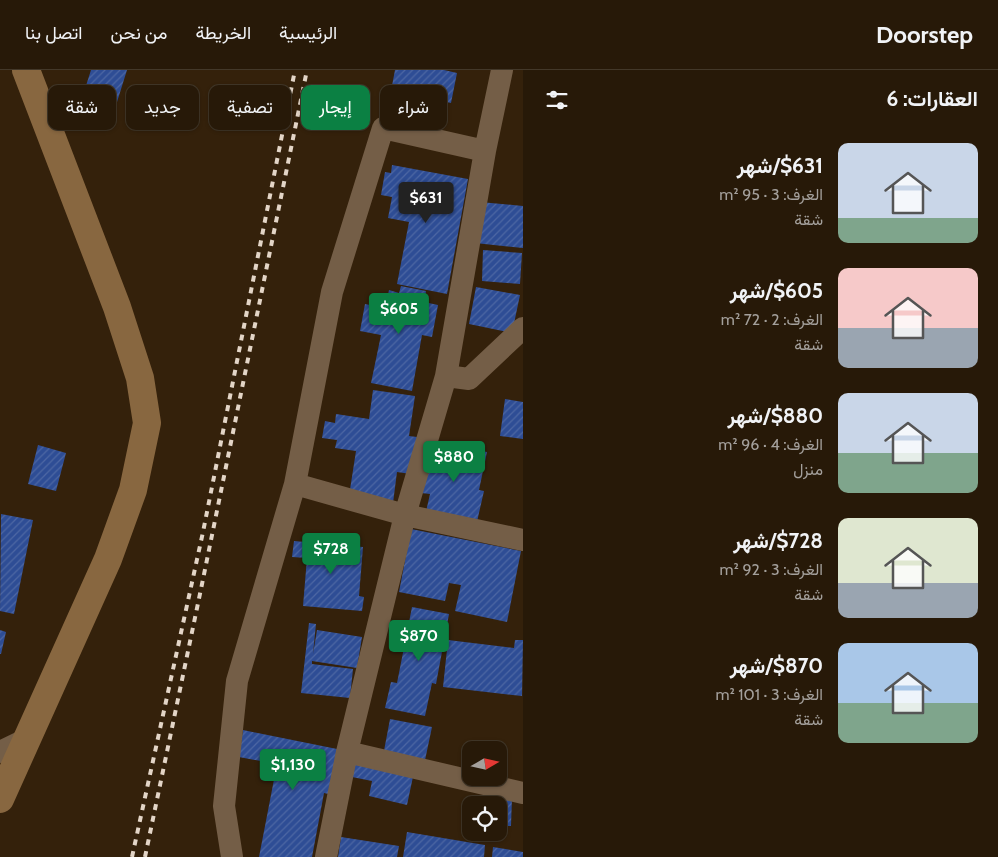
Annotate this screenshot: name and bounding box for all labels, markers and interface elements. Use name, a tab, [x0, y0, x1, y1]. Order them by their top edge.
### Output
text: Doorstep	[876, 20, 973, 49]
text: اتصل بنا	[25, 22, 82, 44]
text: من نحن	[110, 22, 167, 44]
text: الخريطة	[195, 22, 251, 44]
text: الرئيسية	[279, 22, 337, 44]
chip: شقة	[48, 85, 116, 130]
chip: جديد	[126, 85, 199, 130]
chip: تصفية	[209, 85, 291, 130]
chip: إيجار	[301, 85, 370, 130]
chip: شراء	[380, 85, 447, 130]
icon: filters	[543, 86, 571, 114]
text: العقارات: 6	[886, 86, 978, 111]
text: $631/شهر	[737, 153, 823, 178]
icon: home	[878, 163, 938, 223]
pin: $631	[396, 182, 456, 224]
text: الغرف: 3 · 95 m²	[719, 185, 823, 204]
text: $631	[410, 188, 442, 207]
text: شقة	[794, 210, 823, 229]
text: $605/شهر	[730, 278, 823, 303]
icon: home	[878, 288, 938, 348]
pin: $605	[369, 292, 429, 335]
text: $605	[380, 299, 418, 318]
text: الغرف: 2 · 72 m²	[721, 310, 823, 329]
text: شقة	[794, 335, 823, 354]
text: $880/شهر	[728, 403, 823, 428]
icon: home	[878, 413, 938, 473]
text: الغرف: 4 · 96 m²	[718, 435, 823, 454]
pin: $880	[424, 440, 484, 483]
text: $880	[434, 447, 474, 466]
text: منزل	[793, 460, 823, 479]
text: $728/شهر	[733, 528, 823, 553]
pin: $728	[301, 532, 361, 575]
icon: home	[878, 538, 938, 598]
text: $728	[313, 539, 349, 558]
text: الغرف: 3 · 92 m²	[720, 560, 823, 579]
text: شقة	[794, 585, 823, 604]
pin: $870	[389, 620, 449, 662]
text: $870	[400, 626, 438, 645]
text: $870/شهر	[730, 653, 823, 678]
icon: home	[878, 663, 938, 723]
text: الغرف: 3 · 101 m²	[715, 685, 823, 704]
text: شقة	[794, 710, 823, 729]
north arrow	[462, 741, 508, 786]
map controls	[462, 741, 507, 841]
pin: $1,130	[252, 748, 334, 791]
text: $1,130	[271, 755, 315, 774]
button: locate	[462, 796, 507, 841]

